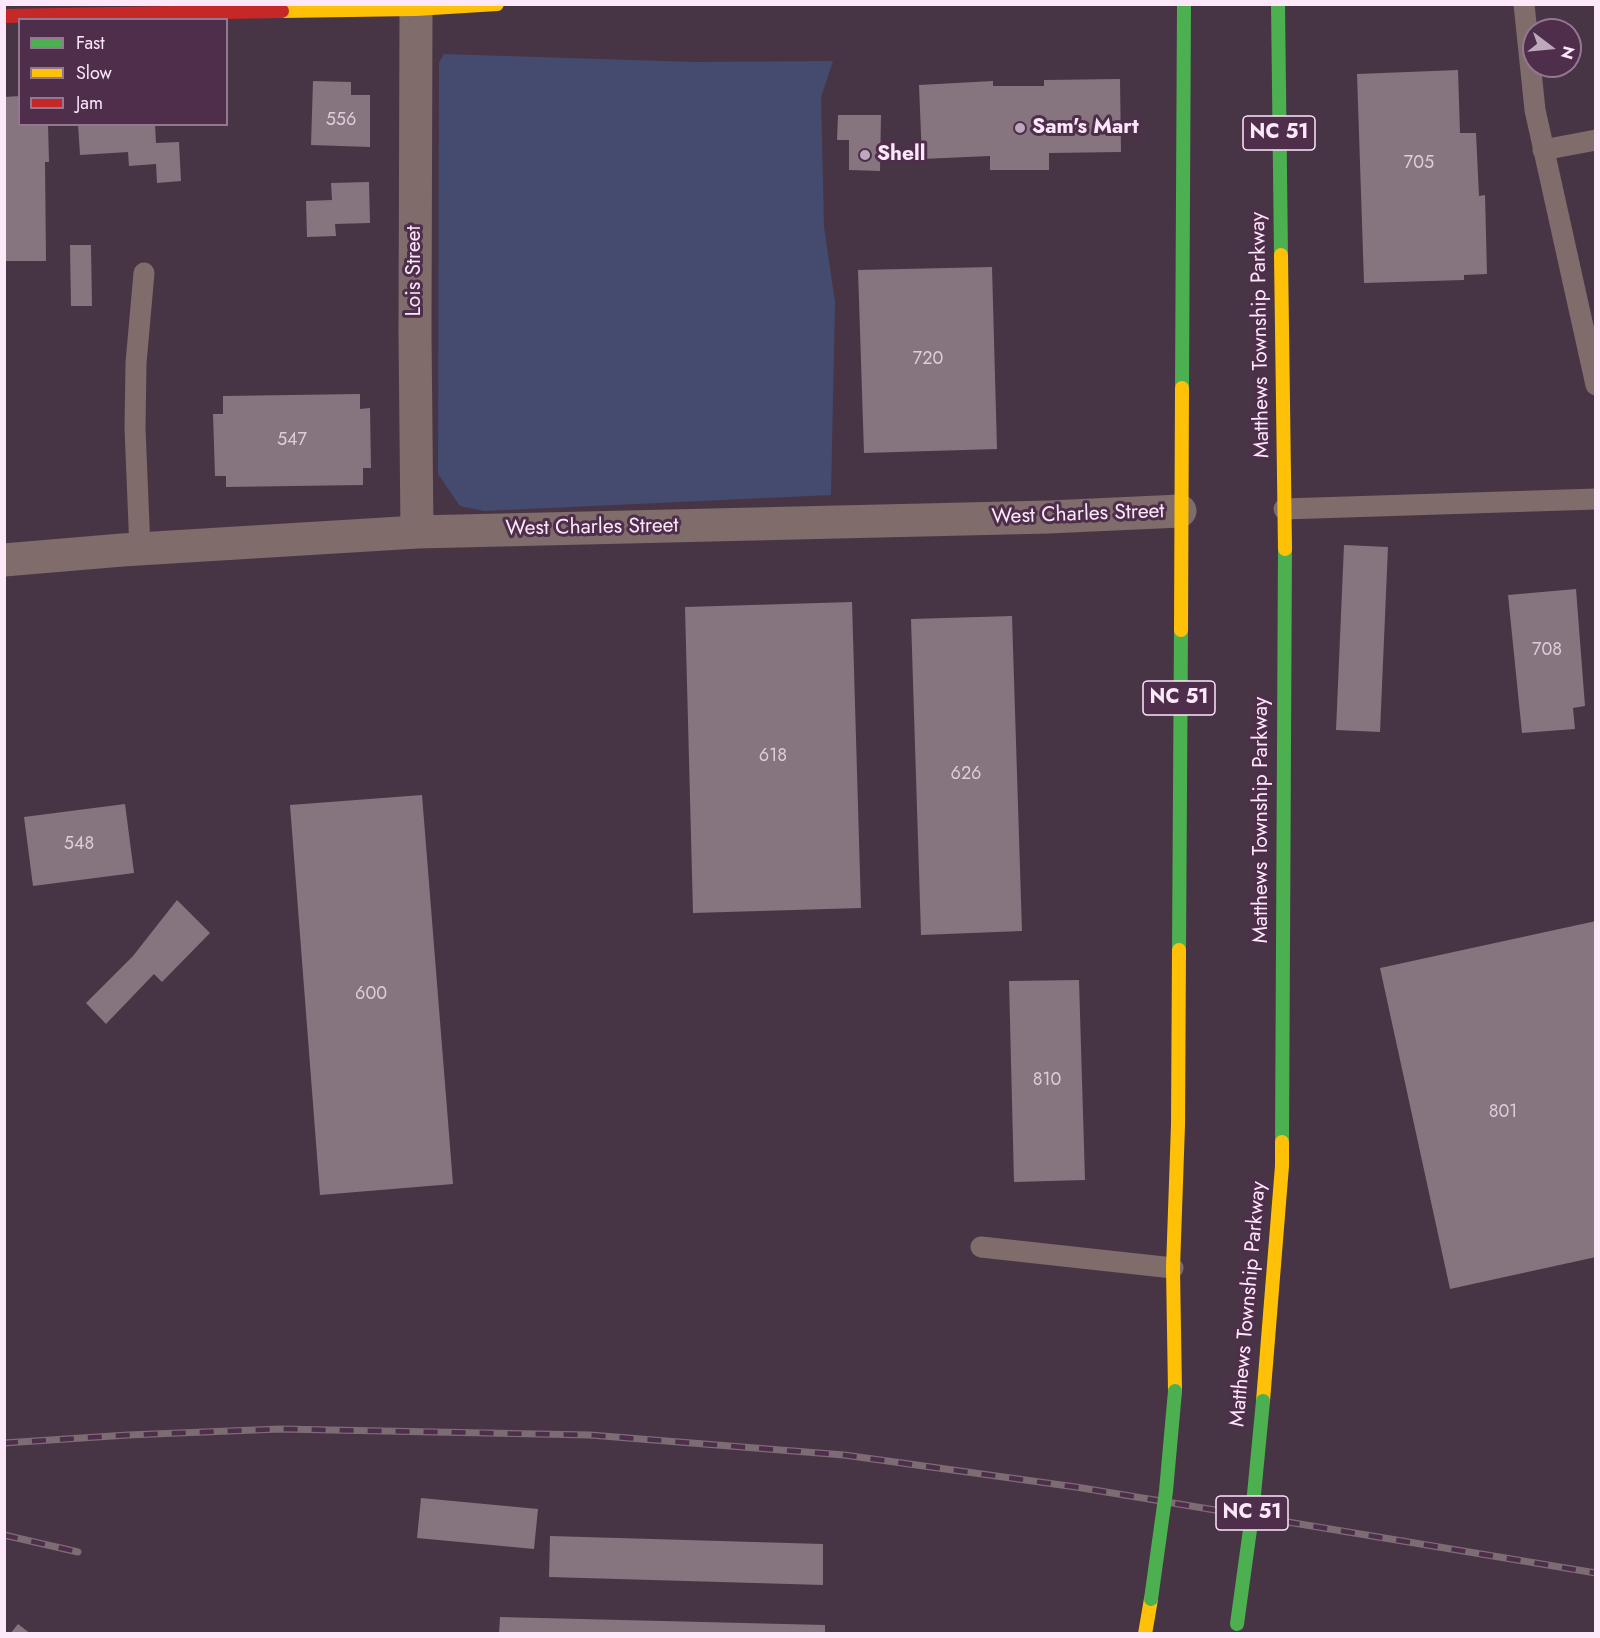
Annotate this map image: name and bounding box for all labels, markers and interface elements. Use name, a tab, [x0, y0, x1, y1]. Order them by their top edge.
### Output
legend	[18, 18, 228, 126]
north arrow	[1522, 18, 1582, 78]
text: Fast	[76, 30, 105, 56]
text: N	[1555, 43, 1581, 62]
text: Slow	[76, 60, 112, 86]
text: Jam	[76, 90, 103, 116]
house number: 556	[326, 110, 356, 132]
place label: Sam's Mart	[1032, 115, 1139, 141]
road number: NC 51	[1243, 116, 1315, 150]
marker: Sam's Mart	[1013, 121, 1027, 135]
place label: Shell	[877, 142, 925, 168]
marker: Shell	[858, 148, 872, 162]
house number: 705	[1404, 153, 1434, 175]
street label: Matthews Township Parkway	[1246, 212, 1276, 458]
street label: Lois Street	[402, 225, 428, 317]
house number: 720	[913, 349, 943, 371]
house number: 547	[277, 430, 307, 452]
street label: West Charles Street	[991, 499, 1165, 531]
street label: West Charles Street	[505, 514, 679, 542]
house number: 708	[1532, 640, 1562, 662]
road number: NC 51	[1143, 681, 1215, 715]
street label: Matthews Township Parkway	[1249, 697, 1275, 943]
house number: 618	[759, 746, 787, 768]
house number: 626	[951, 764, 981, 786]
house number: 548	[64, 834, 94, 856]
house number: 600	[355, 984, 387, 1006]
house number: 810	[1033, 1070, 1061, 1092]
house number: 801	[1489, 1102, 1517, 1124]
street label: Matthews Township Parkway	[1226, 1180, 1272, 1428]
road number: NC 51	[1216, 1496, 1288, 1530]

